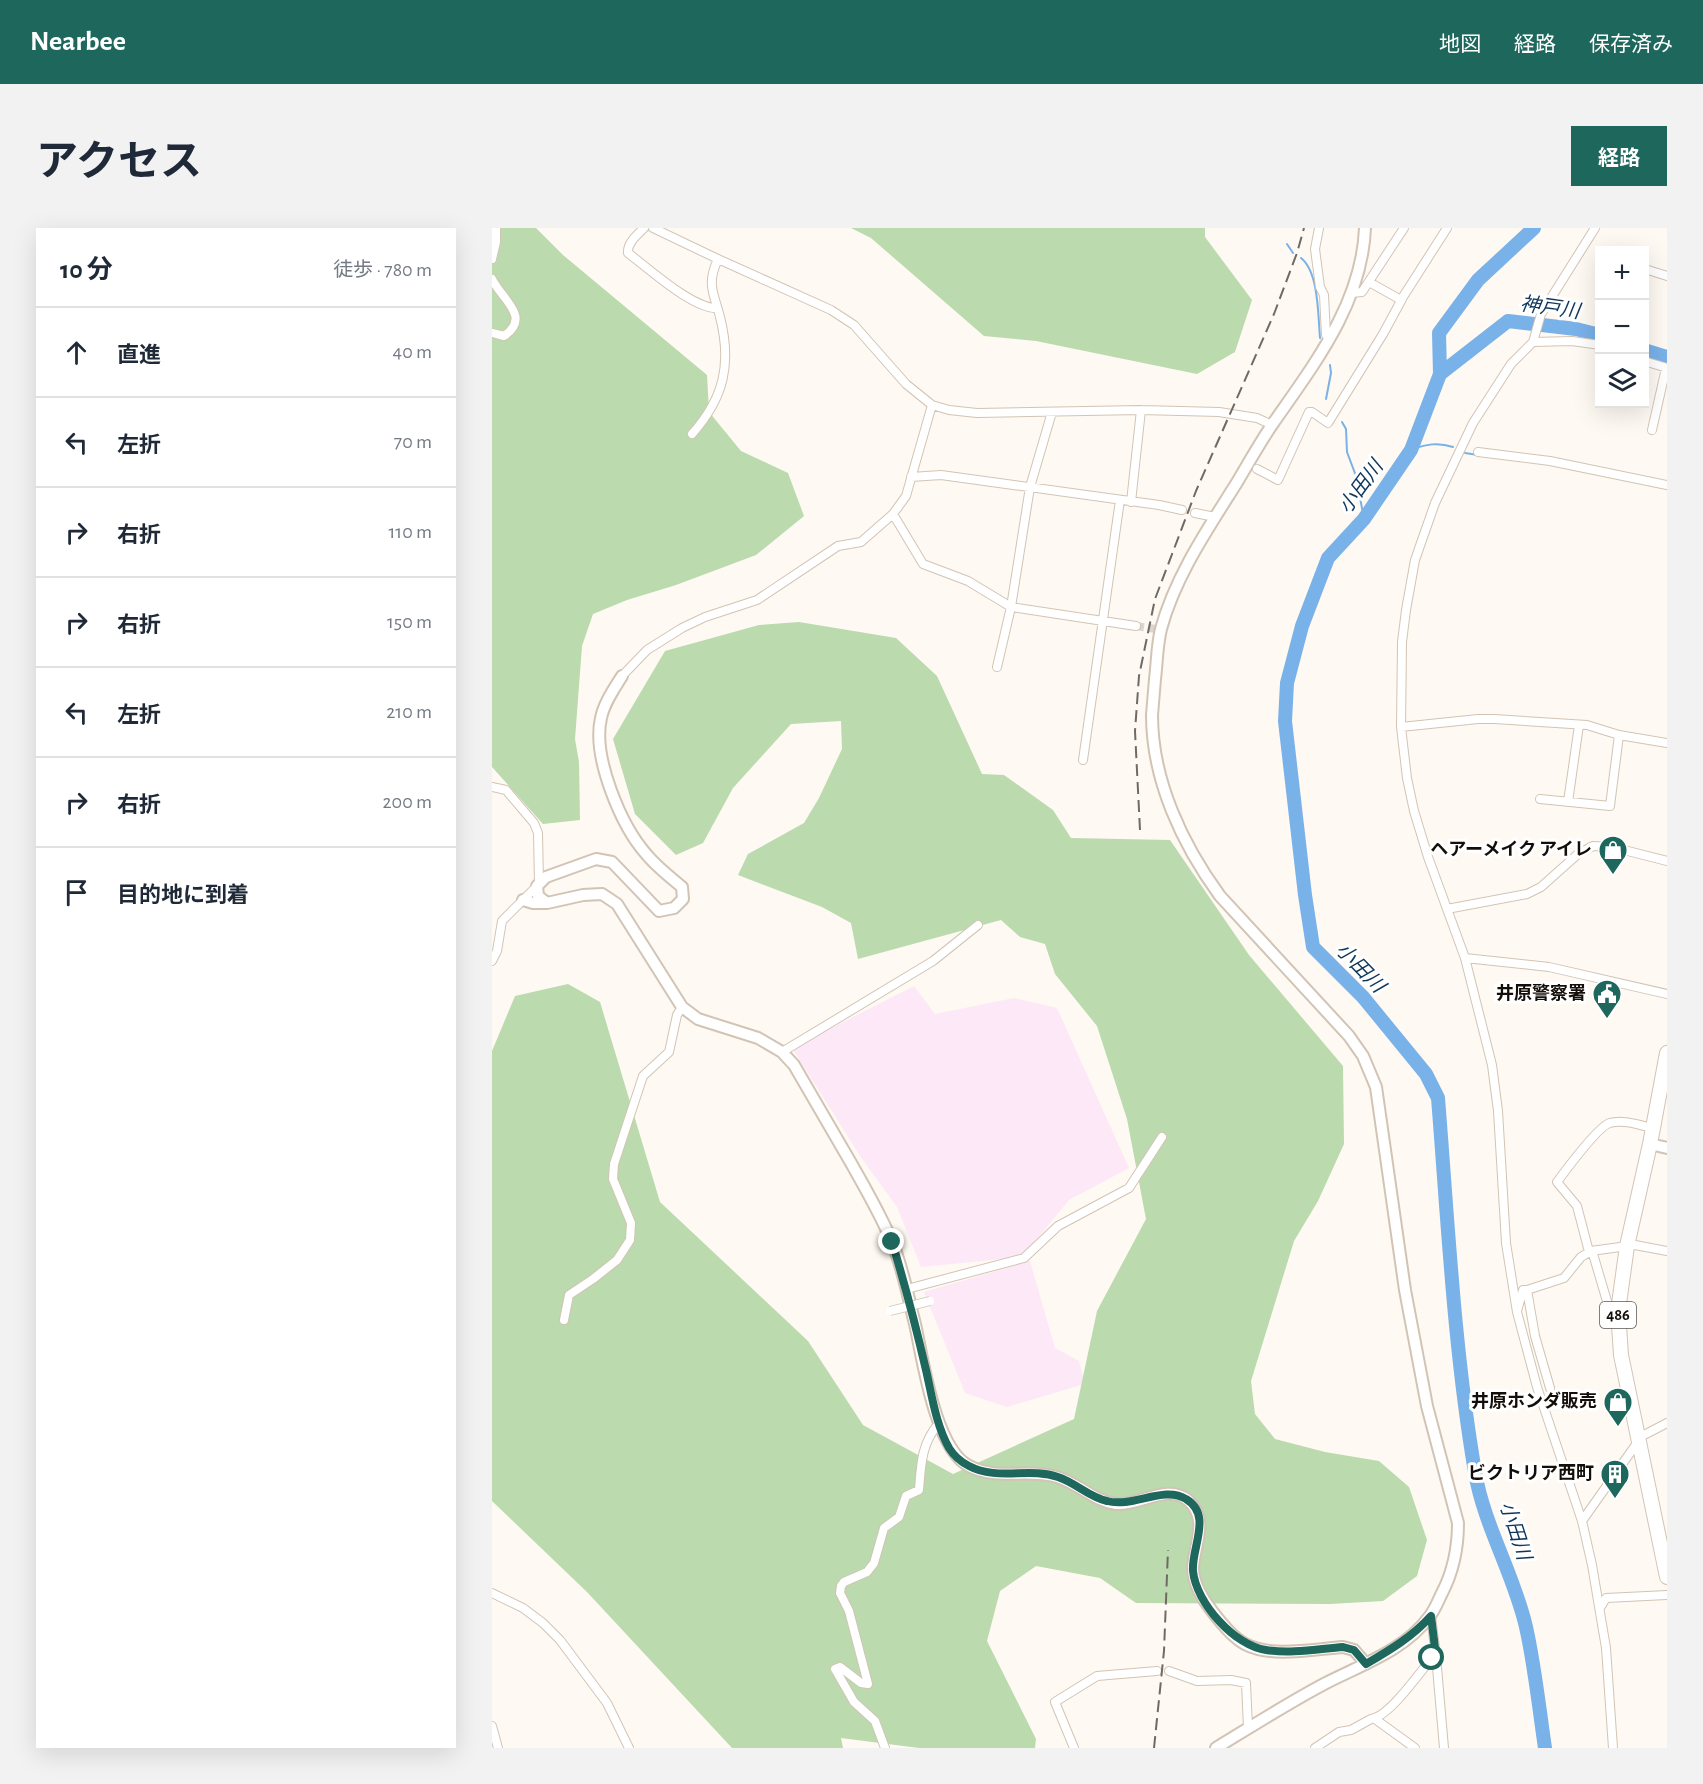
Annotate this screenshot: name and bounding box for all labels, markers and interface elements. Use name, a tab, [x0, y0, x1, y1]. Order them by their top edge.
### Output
text: Nearbee	[30, 28, 126, 56]
text: 地図	[1439, 34, 1481, 55]
text: 経路	[1514, 34, 1556, 55]
text: 保存済み	[1589, 34, 1673, 55]
button: 経路	[1571, 126, 1667, 186]
text: アクセス	[36, 141, 202, 183]
map controls	[1595, 246, 1649, 408]
button: +	[1595, 246, 1649, 300]
text: 10 分	[60, 257, 113, 283]
text: 徒歩 · 780 m	[333, 260, 432, 280]
water label: 神戸川	[1519, 293, 1583, 322]
button: −	[1595, 300, 1649, 354]
icon: ahead	[60, 336, 93, 369]
text: 40 m	[393, 342, 432, 362]
text: 直進	[117, 344, 161, 366]
button: layers	[1595, 354, 1649, 408]
icon: left	[60, 426, 93, 459]
text: 70 m	[394, 432, 432, 452]
text: 左折	[117, 434, 161, 456]
water label: 小田川	[1334, 455, 1388, 517]
icon: right	[60, 516, 93, 549]
text: 110 m	[388, 522, 432, 542]
text: 右折	[117, 524, 161, 546]
icon: right	[60, 606, 93, 639]
text: 150 m	[387, 612, 432, 632]
text: 右折	[117, 614, 161, 636]
icon: left	[60, 696, 93, 729]
text: 210 m	[386, 702, 432, 722]
text: 左折	[117, 704, 161, 726]
icon: right	[60, 786, 93, 819]
text: 200 m	[382, 792, 432, 812]
text: 右折	[117, 794, 161, 816]
shop icon: ヘアーメイク アイレ	[1597, 834, 1629, 876]
place label: ヘアーメイク アイレ	[1430, 840, 1592, 859]
icon: arrive	[60, 876, 93, 909]
text: 目的地に到着	[117, 884, 249, 906]
water label: 小田川	[1332, 939, 1390, 998]
public building icon: 井原警察署	[1591, 978, 1623, 1020]
place label: 井原警察署	[1496, 983, 1586, 1003]
route end	[878, 1228, 904, 1254]
road number: 486	[1600, 1302, 1636, 1328]
shop icon: 井原ホンダ販売	[1602, 1386, 1634, 1428]
place label: 井原ホンダ販売	[1471, 1391, 1597, 1411]
building icon: ビクトリア西町	[1599, 1458, 1631, 1500]
place label: ビクトリア西町	[1468, 1463, 1594, 1483]
water label: 小田川	[1496, 1499, 1535, 1565]
route start	[1418, 1644, 1444, 1670]

